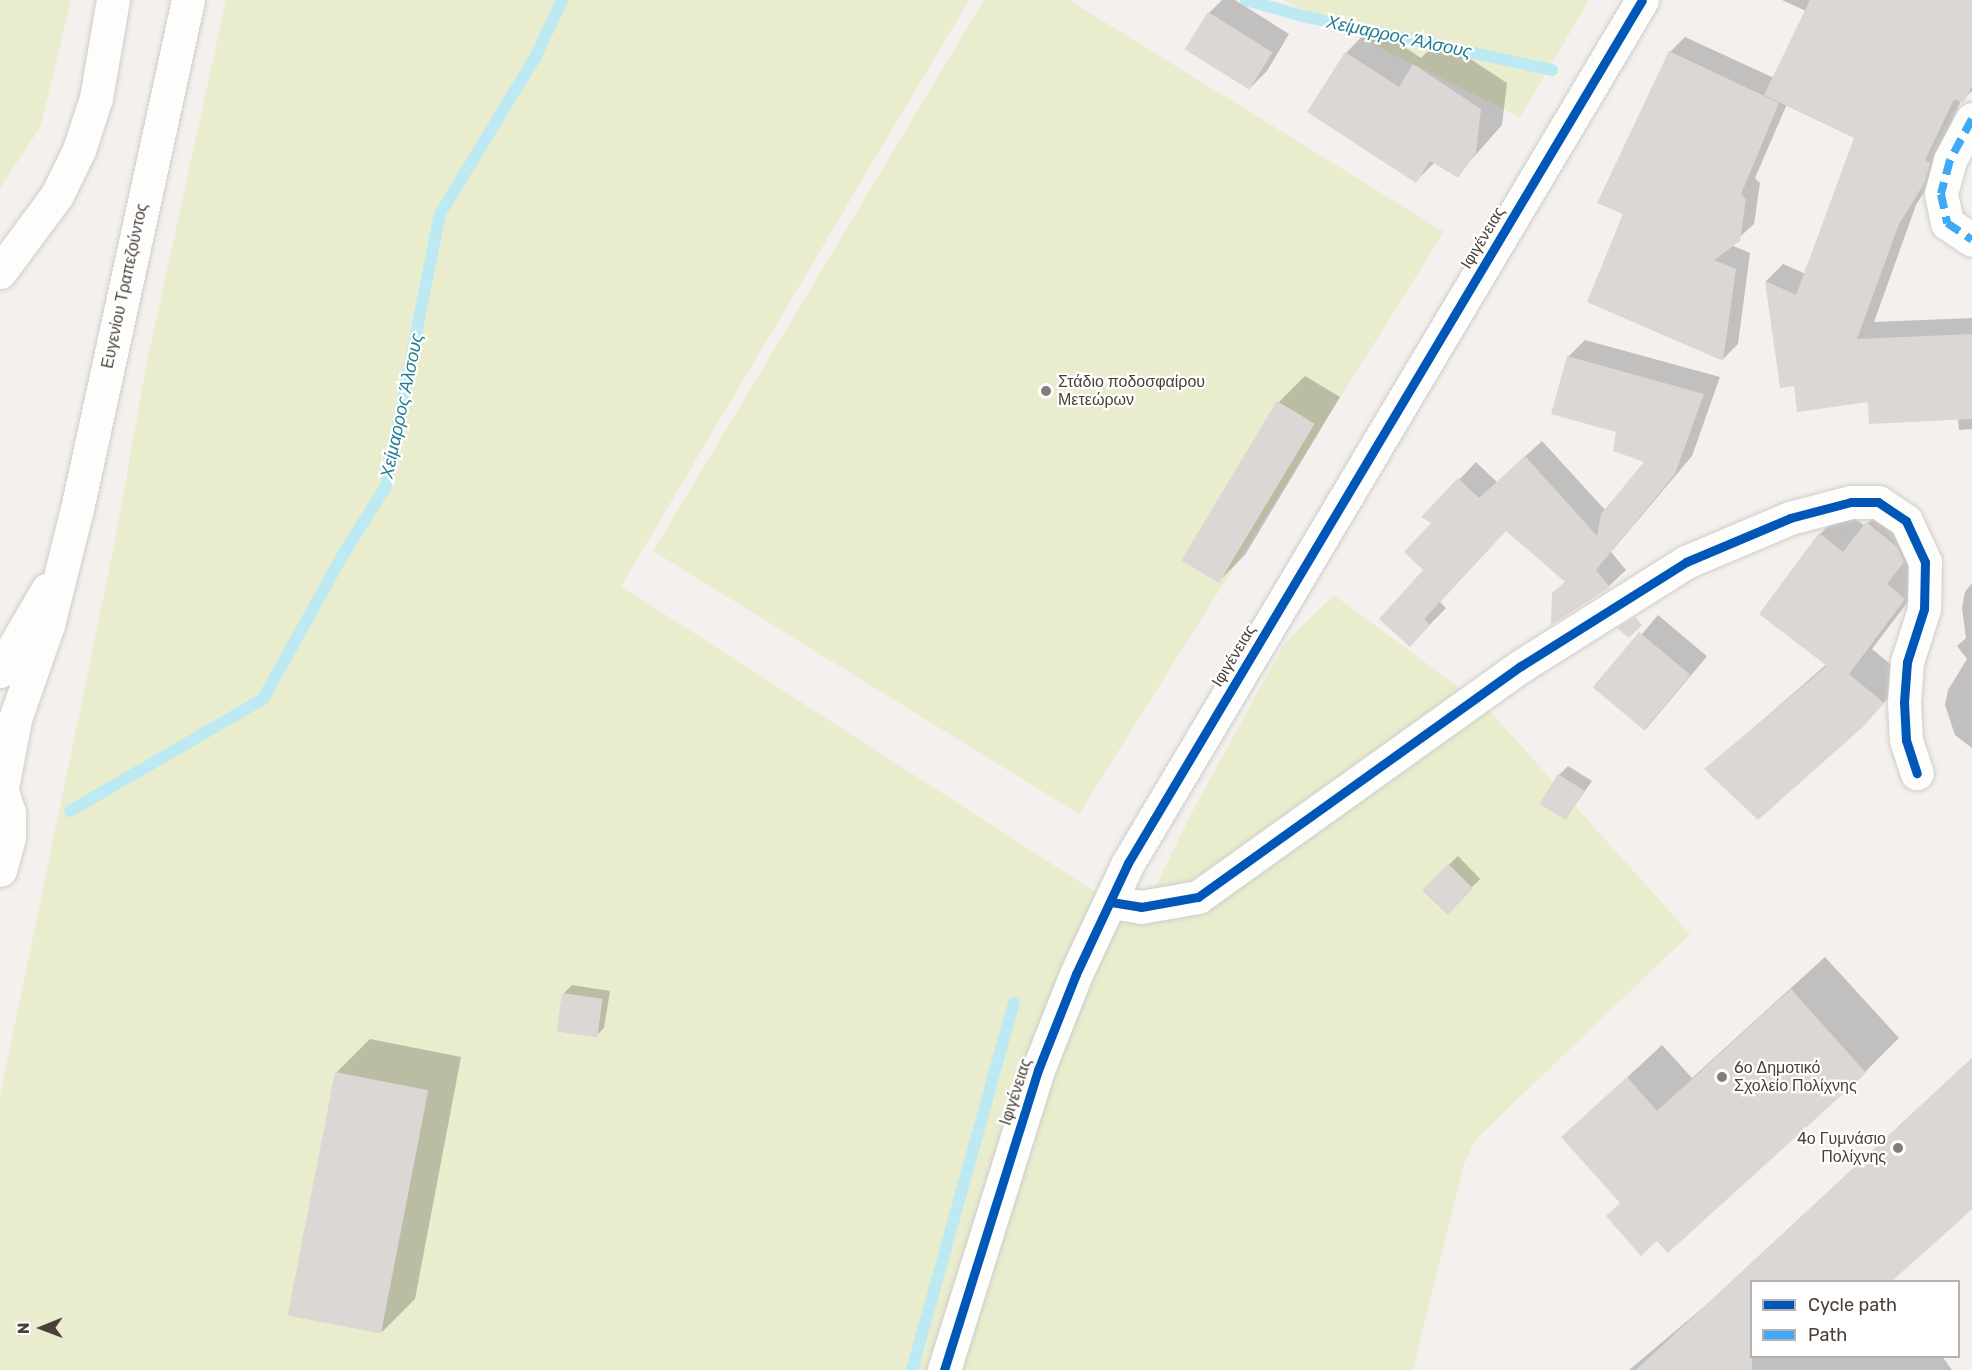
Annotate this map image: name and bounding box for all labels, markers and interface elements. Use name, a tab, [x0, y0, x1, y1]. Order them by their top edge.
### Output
water label: Χείμαρρος Άλσους	[1324, 11, 1474, 63]
street label: Ευγενίου Τραπεζούντος	[98, 202, 152, 370]
street label: Ιφιγένειας	[1457, 203, 1509, 273]
water label: Χείμαρρος Άλσους	[376, 331, 428, 481]
place label: Στάδιο ποδοσφαίρου Μετεώρων	[1058, 372, 1205, 410]
marker: Στάδιο ποδοσφαίρου Μετεώρων	[1039, 384, 1053, 398]
street label: Ιφιγένειας	[1208, 621, 1260, 691]
street label: Ιφιγένειας	[996, 1056, 1036, 1128]
place label: 6ο Δημοτικό Σχολείο Πολίχνης	[1734, 1058, 1857, 1096]
marker: 6ο Δημοτικό Σχολείο Πολίχνης	[1715, 1070, 1729, 1084]
place label: 4ο Γυμνάσιο Πολίχνης	[1797, 1129, 1886, 1167]
marker: 4ο Γυμνάσιο Πολίχνης	[1891, 1141, 1905, 1155]
legend	[1750, 1280, 1960, 1358]
text: Cycle path	[1808, 1294, 1897, 1316]
north arrow	[12, 1298, 72, 1358]
text: N	[14, 1322, 33, 1334]
text: Path	[1808, 1324, 1847, 1346]

